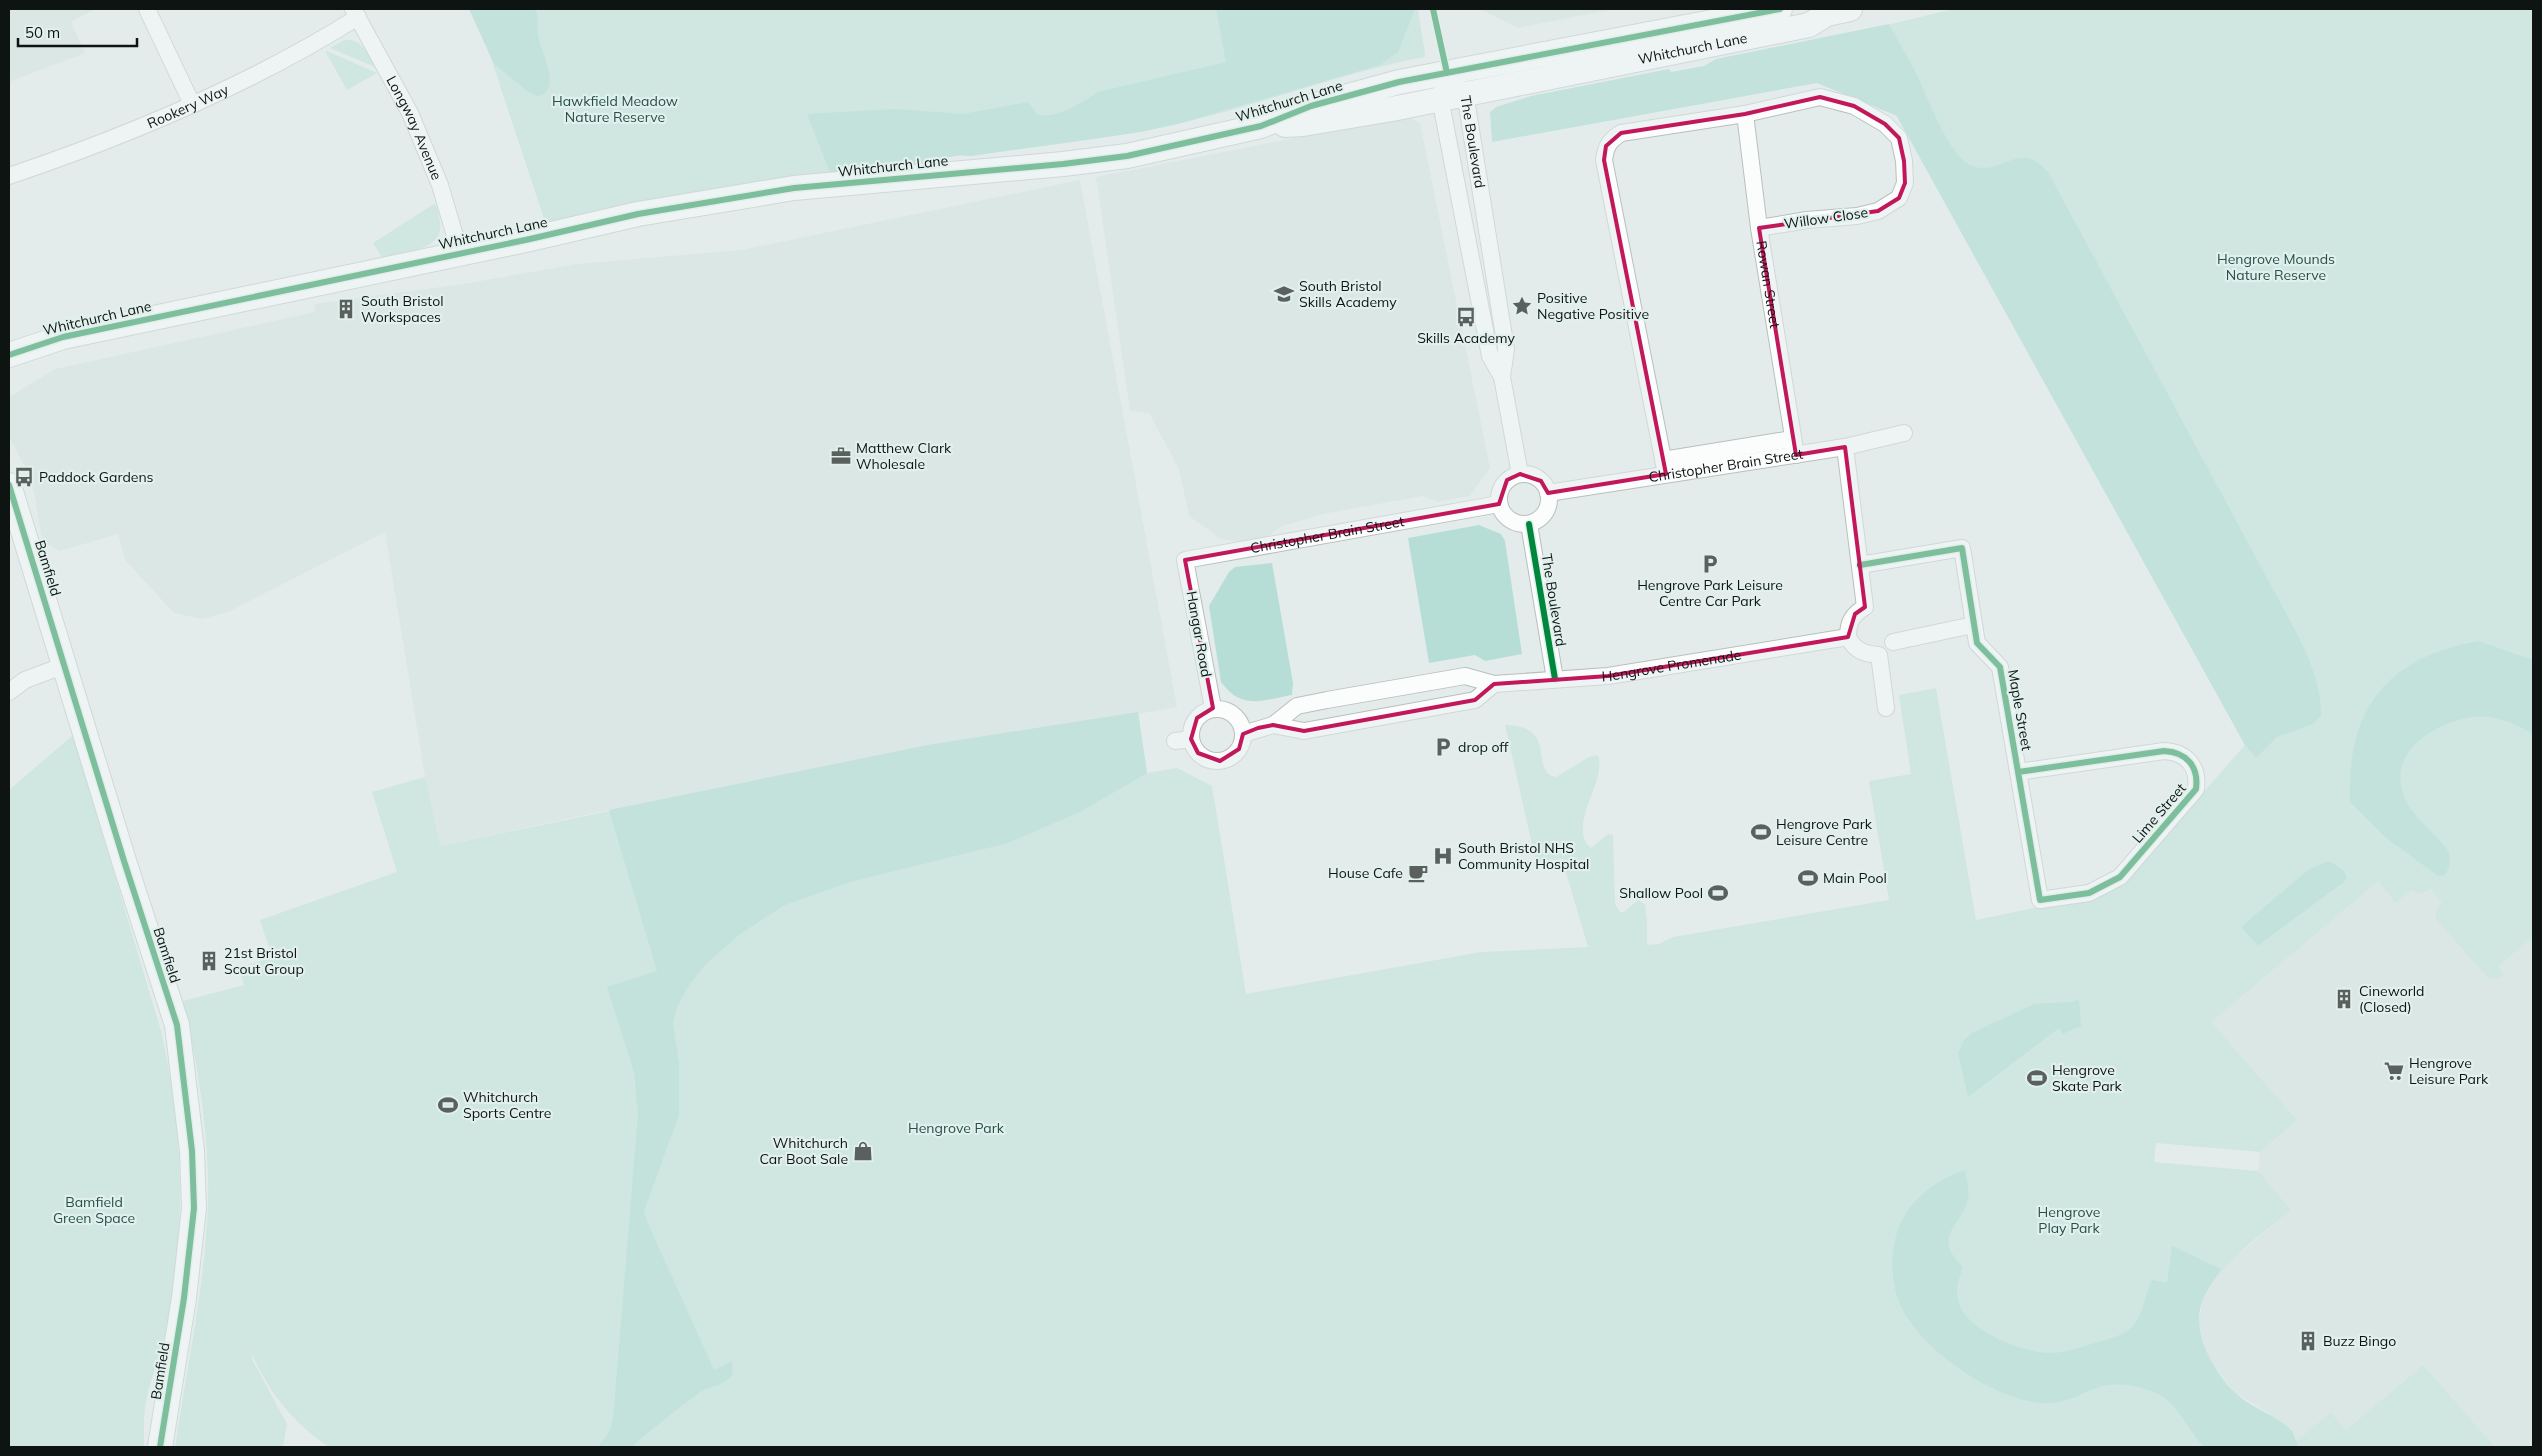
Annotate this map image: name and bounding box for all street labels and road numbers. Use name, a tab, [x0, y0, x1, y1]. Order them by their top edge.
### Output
street label: Whitchurch Lane	[1637, 29, 1749, 68]
street label: Longway Avenue	[382, 73, 446, 183]
street label: Whitchurch Lane	[1233, 76, 1345, 126]
street label: Rookery Way	[144, 80, 232, 132]
street label: The Boulevard	[1457, 94, 1489, 190]
street label: Whitchurch Lane	[837, 151, 949, 181]
street label: Willow Close	[1783, 203, 1869, 233]
street label: Whitchurch Lane	[437, 213, 549, 253]
street label: Rowan Street	[1752, 239, 1784, 330]
street label: Whitchurch Lane	[41, 297, 153, 339]
street label: Christopher Brain Street	[1647, 445, 1804, 486]
street label: Christopher Brain Street	[1249, 512, 1406, 557]
street label: Bamfield	[31, 538, 65, 598]
street label: The Boulevard	[1538, 552, 1570, 648]
street label: Hangar Road	[1183, 589, 1215, 679]
street label: Hengrove Promenade	[1601, 646, 1742, 685]
street label: Maple Street	[2004, 668, 2036, 752]
street label: Lime Street	[2128, 779, 2190, 847]
street label: Bamfield	[150, 925, 184, 985]
street label: Bamfield	[147, 1341, 173, 1401]

